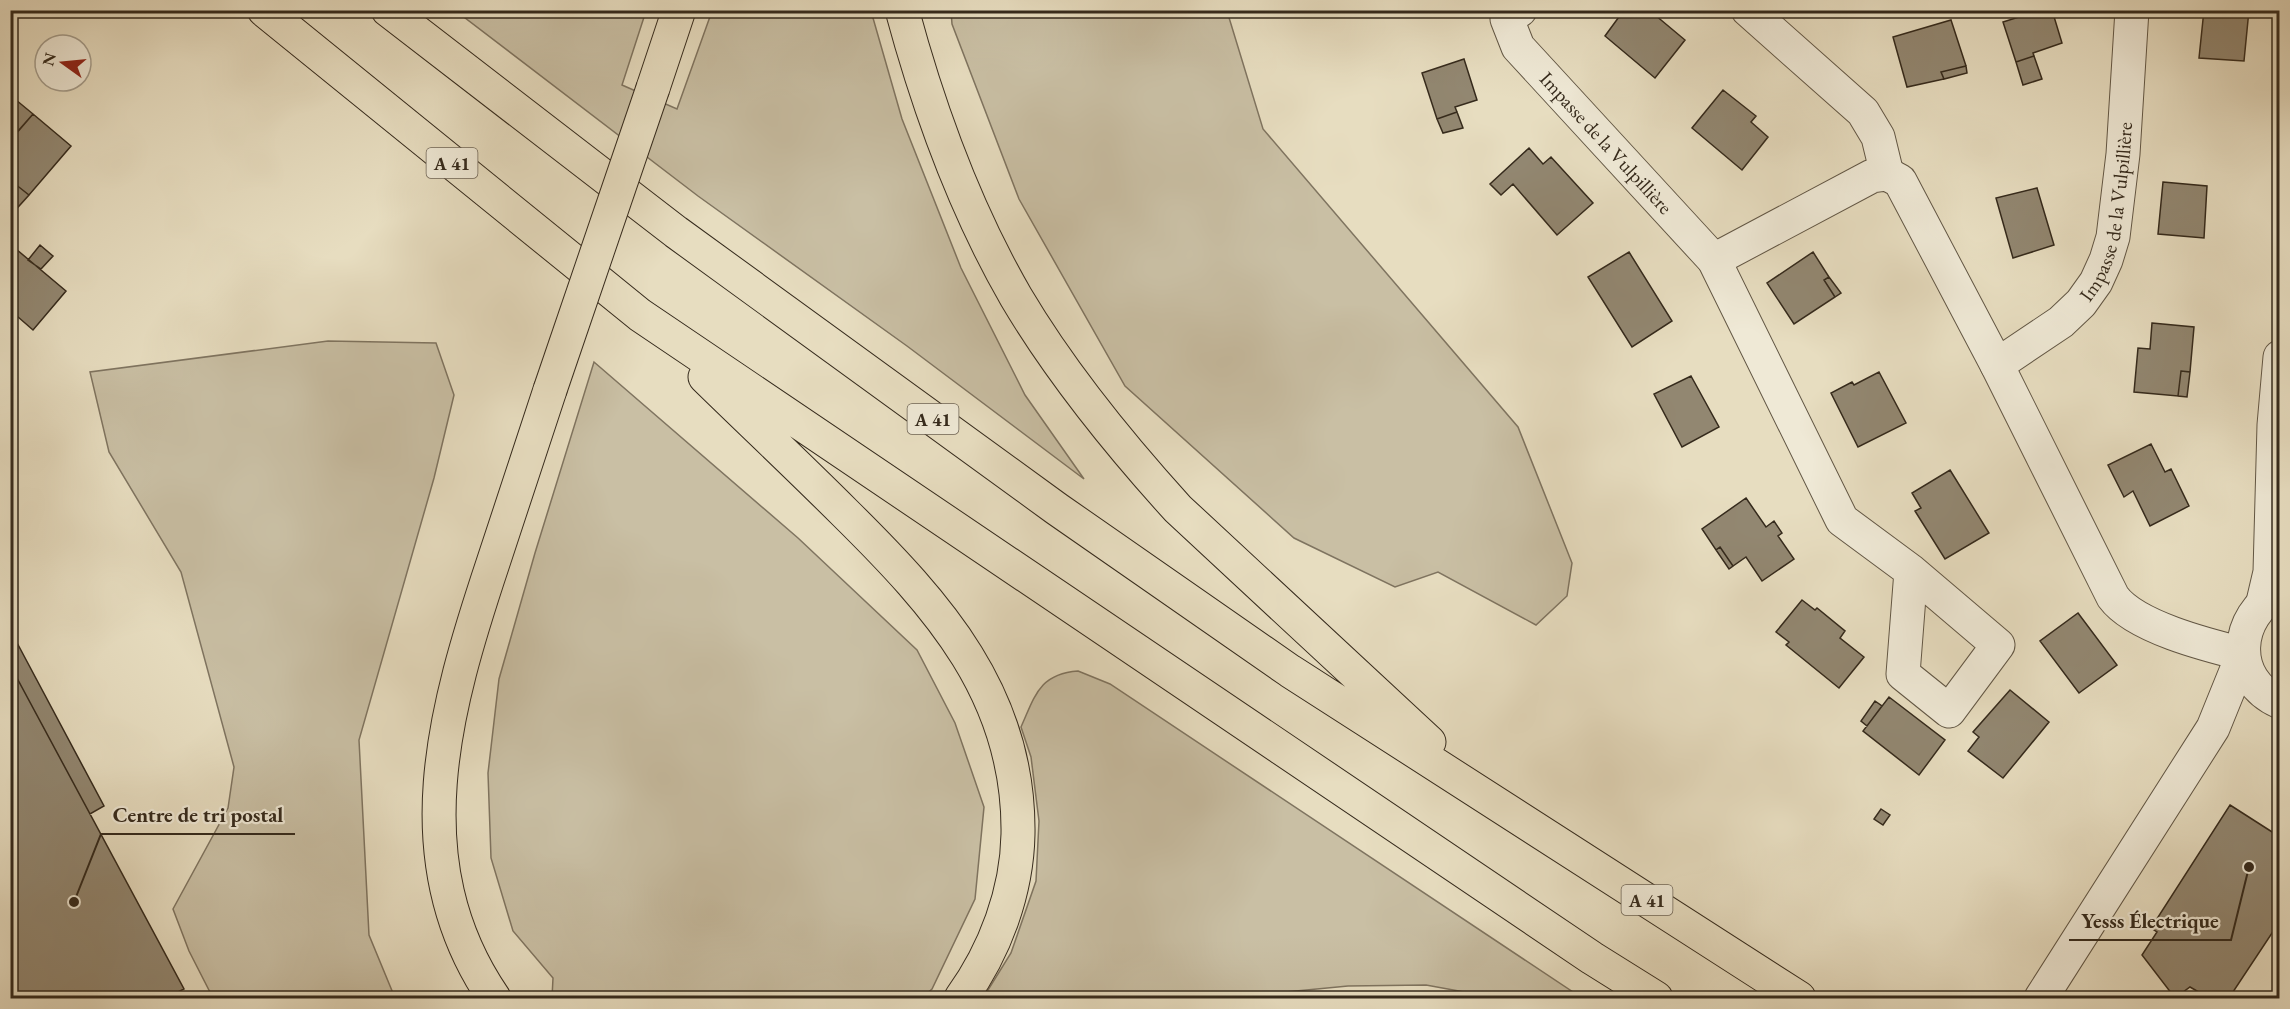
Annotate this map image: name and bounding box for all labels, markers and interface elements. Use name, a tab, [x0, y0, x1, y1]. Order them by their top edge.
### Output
north arrow	[33, 33, 93, 93]
text: N	[37, 50, 61, 68]
street label: Impasse de la Vulpillière	[1534, 66, 1678, 220]
street label: Impasse de la Vulpillière	[2073, 121, 2138, 307]
road number: A 41	[426, 148, 478, 178]
road number: A 41	[908, 404, 958, 434]
callout: Centre de tri postal	[101, 795, 295, 834]
text: Centre de tri postal	[113, 801, 283, 828]
road number: A 41	[1622, 885, 1672, 915]
callout: Yesss Électrique	[2069, 901, 2231, 940]
text: Yesss Électrique	[2081, 907, 2219, 934]

